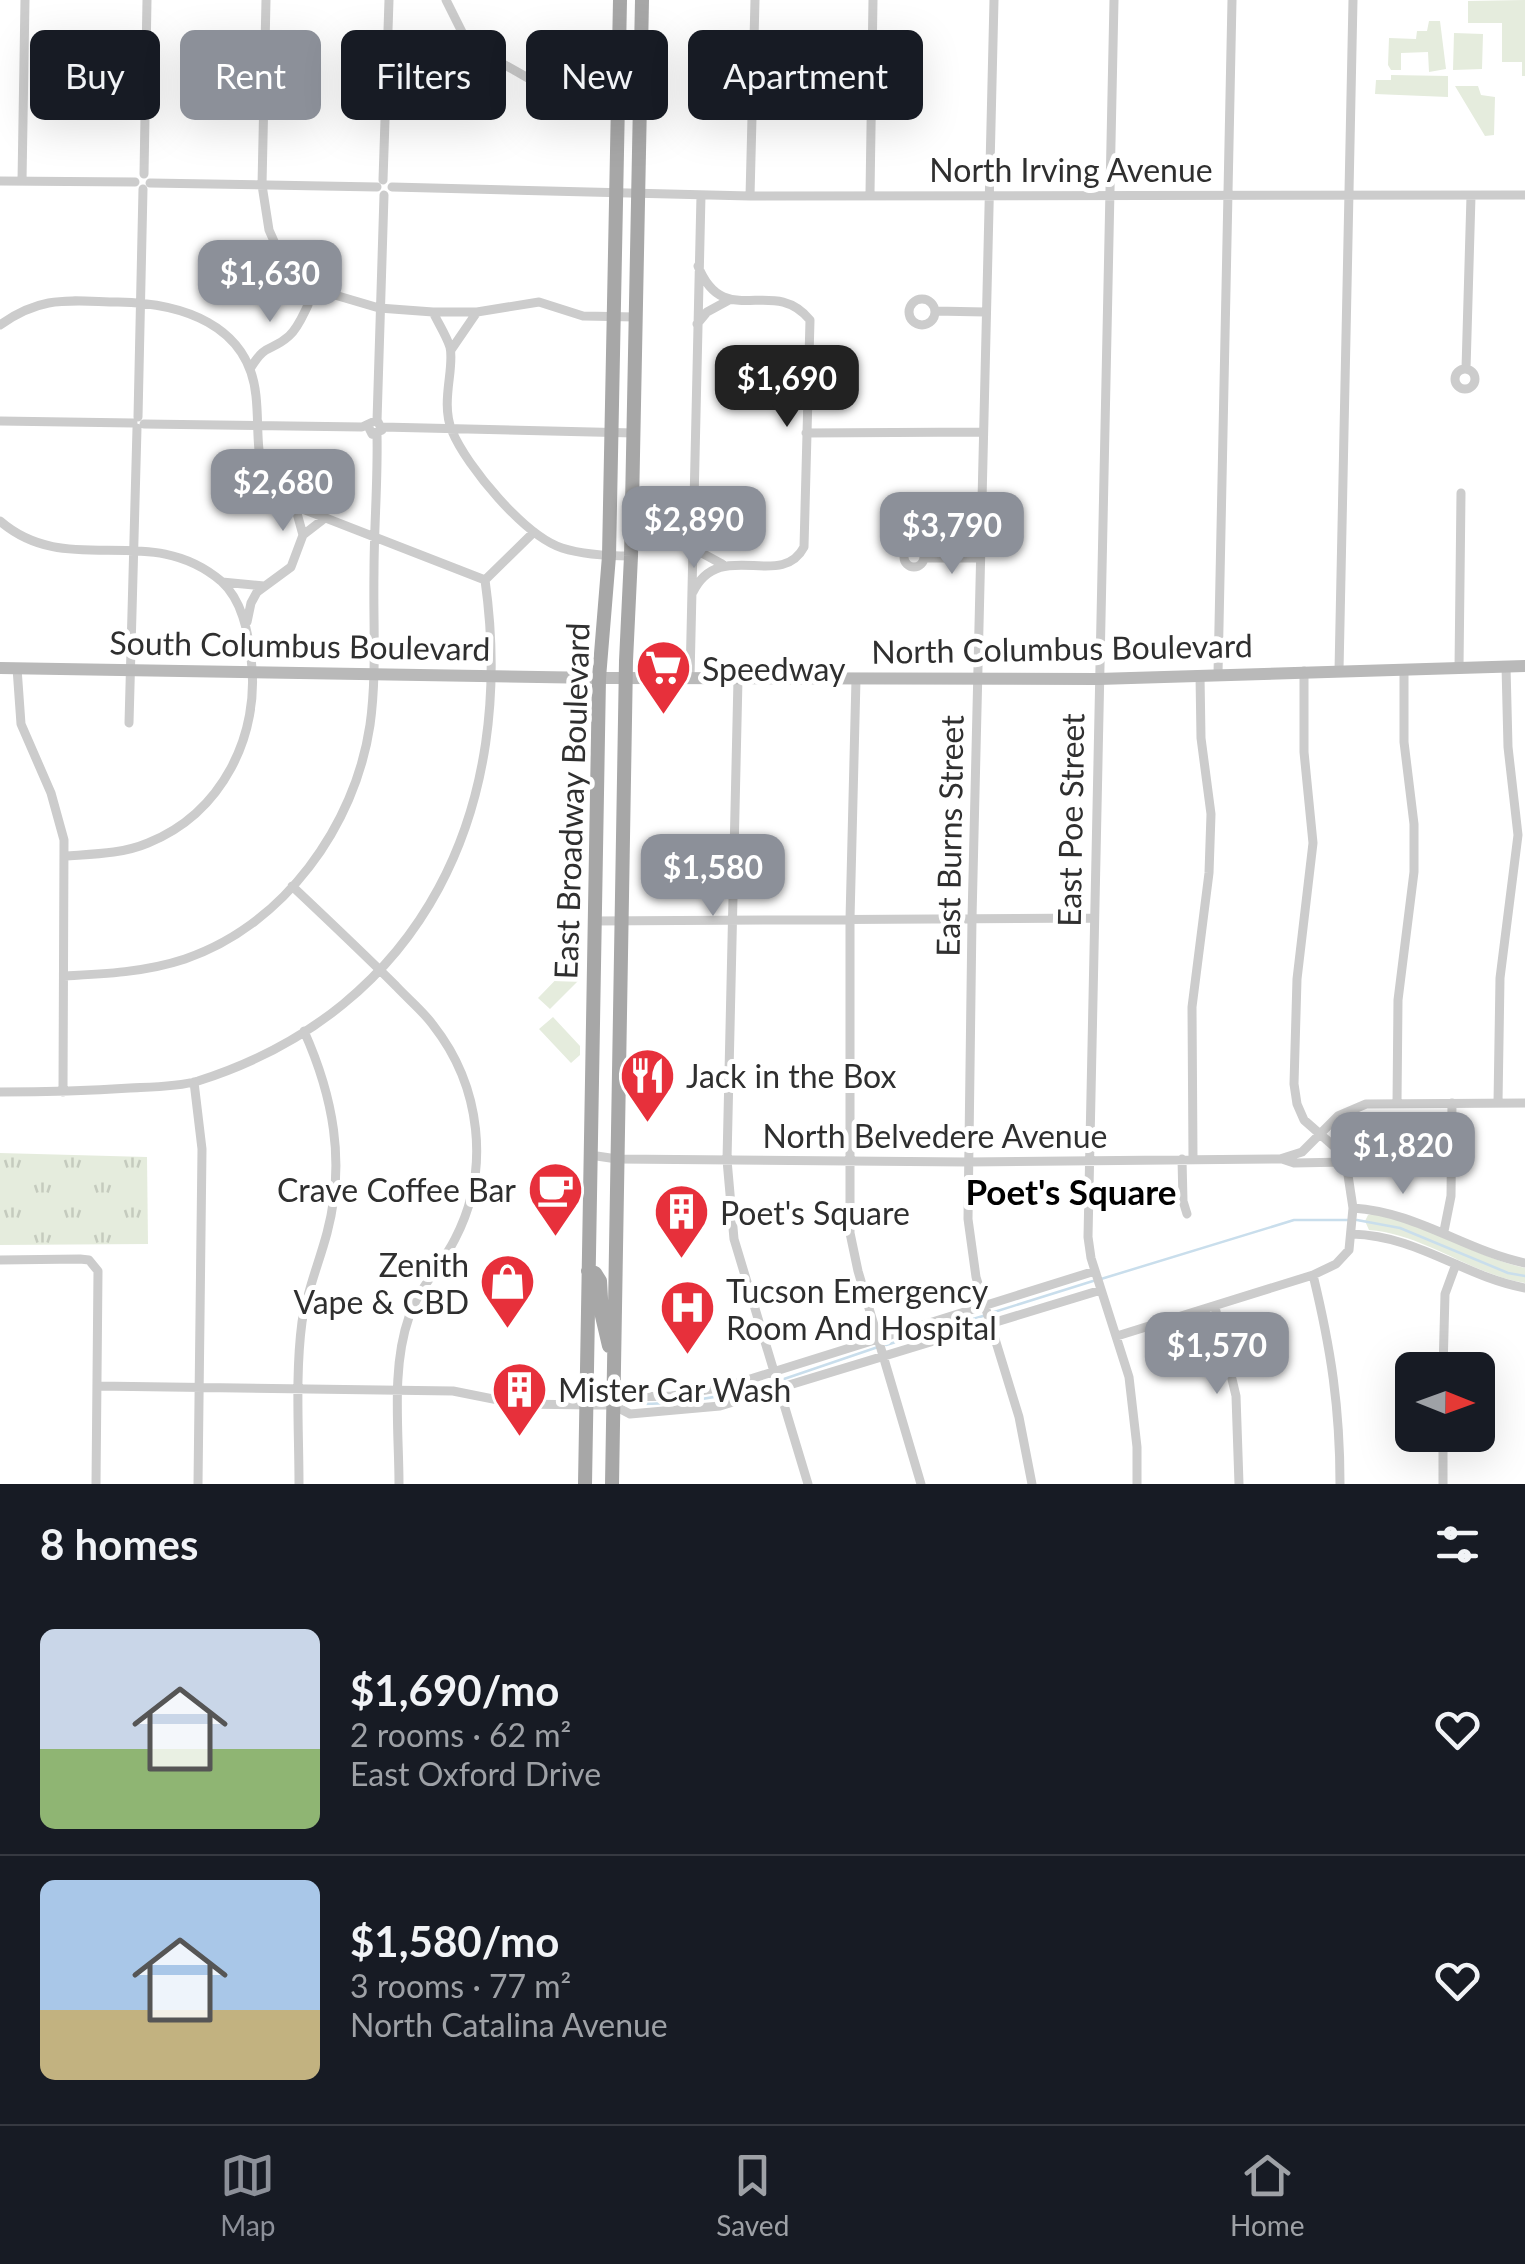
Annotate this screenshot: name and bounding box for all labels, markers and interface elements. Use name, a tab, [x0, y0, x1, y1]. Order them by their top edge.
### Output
chip: Buy	[30, 30, 160, 120]
chip: Rent	[180, 30, 321, 120]
chip: Filters	[341, 30, 506, 120]
chip: New	[526, 30, 668, 120]
chip: Apartment	[688, 30, 923, 120]
street label: North Irving Avenue	[929, 150, 1213, 189]
pin: $1,630	[189, 240, 351, 325]
text: $1,630	[220, 253, 320, 292]
pin: $1,690	[706, 345, 868, 430]
text: $1,690	[737, 358, 837, 397]
pin: $2,680	[202, 449, 364, 534]
text: $2,680	[233, 462, 333, 501]
pin: $2,890	[613, 486, 775, 571]
pin: $3,790	[871, 492, 1033, 577]
text: $2,890	[644, 499, 744, 538]
text: $3,790	[902, 505, 1002, 544]
street label: South Columbus Boulevard	[109, 622, 491, 668]
street label: East Broadway Boulevard	[545, 622, 597, 980]
street label: North Columbus Boulevard	[871, 625, 1253, 671]
supermarket icon: Speedway	[633, 638, 693, 717]
place label: Speedway	[702, 649, 846, 688]
street label: East Poe Street	[1049, 712, 1091, 927]
street label: East Burns Street	[927, 714, 971, 957]
pin: $1,580	[632, 834, 794, 919]
text: $1,580	[663, 847, 763, 886]
restaurant icon: Jack in the Box	[617, 1045, 677, 1124]
place label: Jack in the Box	[686, 1056, 897, 1095]
pin: $1,820	[1322, 1112, 1484, 1197]
street label: North Belvedere Avenue	[763, 1116, 1107, 1155]
text: $1,820	[1353, 1125, 1453, 1164]
cafe icon: Crave Coffee Bar	[525, 1159, 585, 1238]
place label: Crave Coffee Bar	[277, 1170, 516, 1209]
district label: Poet's Square	[965, 1170, 1177, 1212]
building icon: Poet's Square	[651, 1182, 711, 1261]
place label: Poet's Square	[720, 1193, 910, 1232]
place label: Zenith Vape & CBD	[293, 1245, 469, 1321]
shop icon: Zenith Vape & CBD	[478, 1252, 538, 1331]
place label: Tucson Emergency Room And Hospital	[726, 1271, 997, 1347]
hospital icon: Tucson Emergency Room And Hospital	[657, 1278, 717, 1357]
pin: $1,570	[1136, 1312, 1298, 1397]
text: $1,570	[1167, 1325, 1267, 1364]
north arrow	[1395, 1352, 1495, 1452]
map controls	[1395, 1352, 1495, 1452]
building icon: Mister Car Wash	[489, 1359, 549, 1438]
place label: Mister Car Wash	[558, 1370, 791, 1409]
icon: filters	[1430, 1517, 1485, 1572]
text: 8 homes	[40, 1519, 198, 1569]
text: $1,690/mo	[350, 1665, 559, 1715]
icon: home	[120, 1669, 240, 1789]
icon: heart	[1430, 1702, 1485, 1757]
text: 2 rooms · 62 m²	[350, 1715, 571, 1754]
text: East Oxford Drive	[350, 1754, 601, 1793]
text: $1,580/mo	[350, 1916, 559, 1966]
icon: home	[120, 1920, 240, 2040]
icon: heart	[1430, 1953, 1485, 2008]
text: 3 rooms · 77 m²	[350, 1966, 571, 2005]
text: North Catalina Avenue	[350, 2005, 668, 2044]
tab: Map	[220, 2148, 276, 2242]
tab: Saved	[716, 2148, 789, 2242]
tab: Home	[1230, 2148, 1305, 2242]

